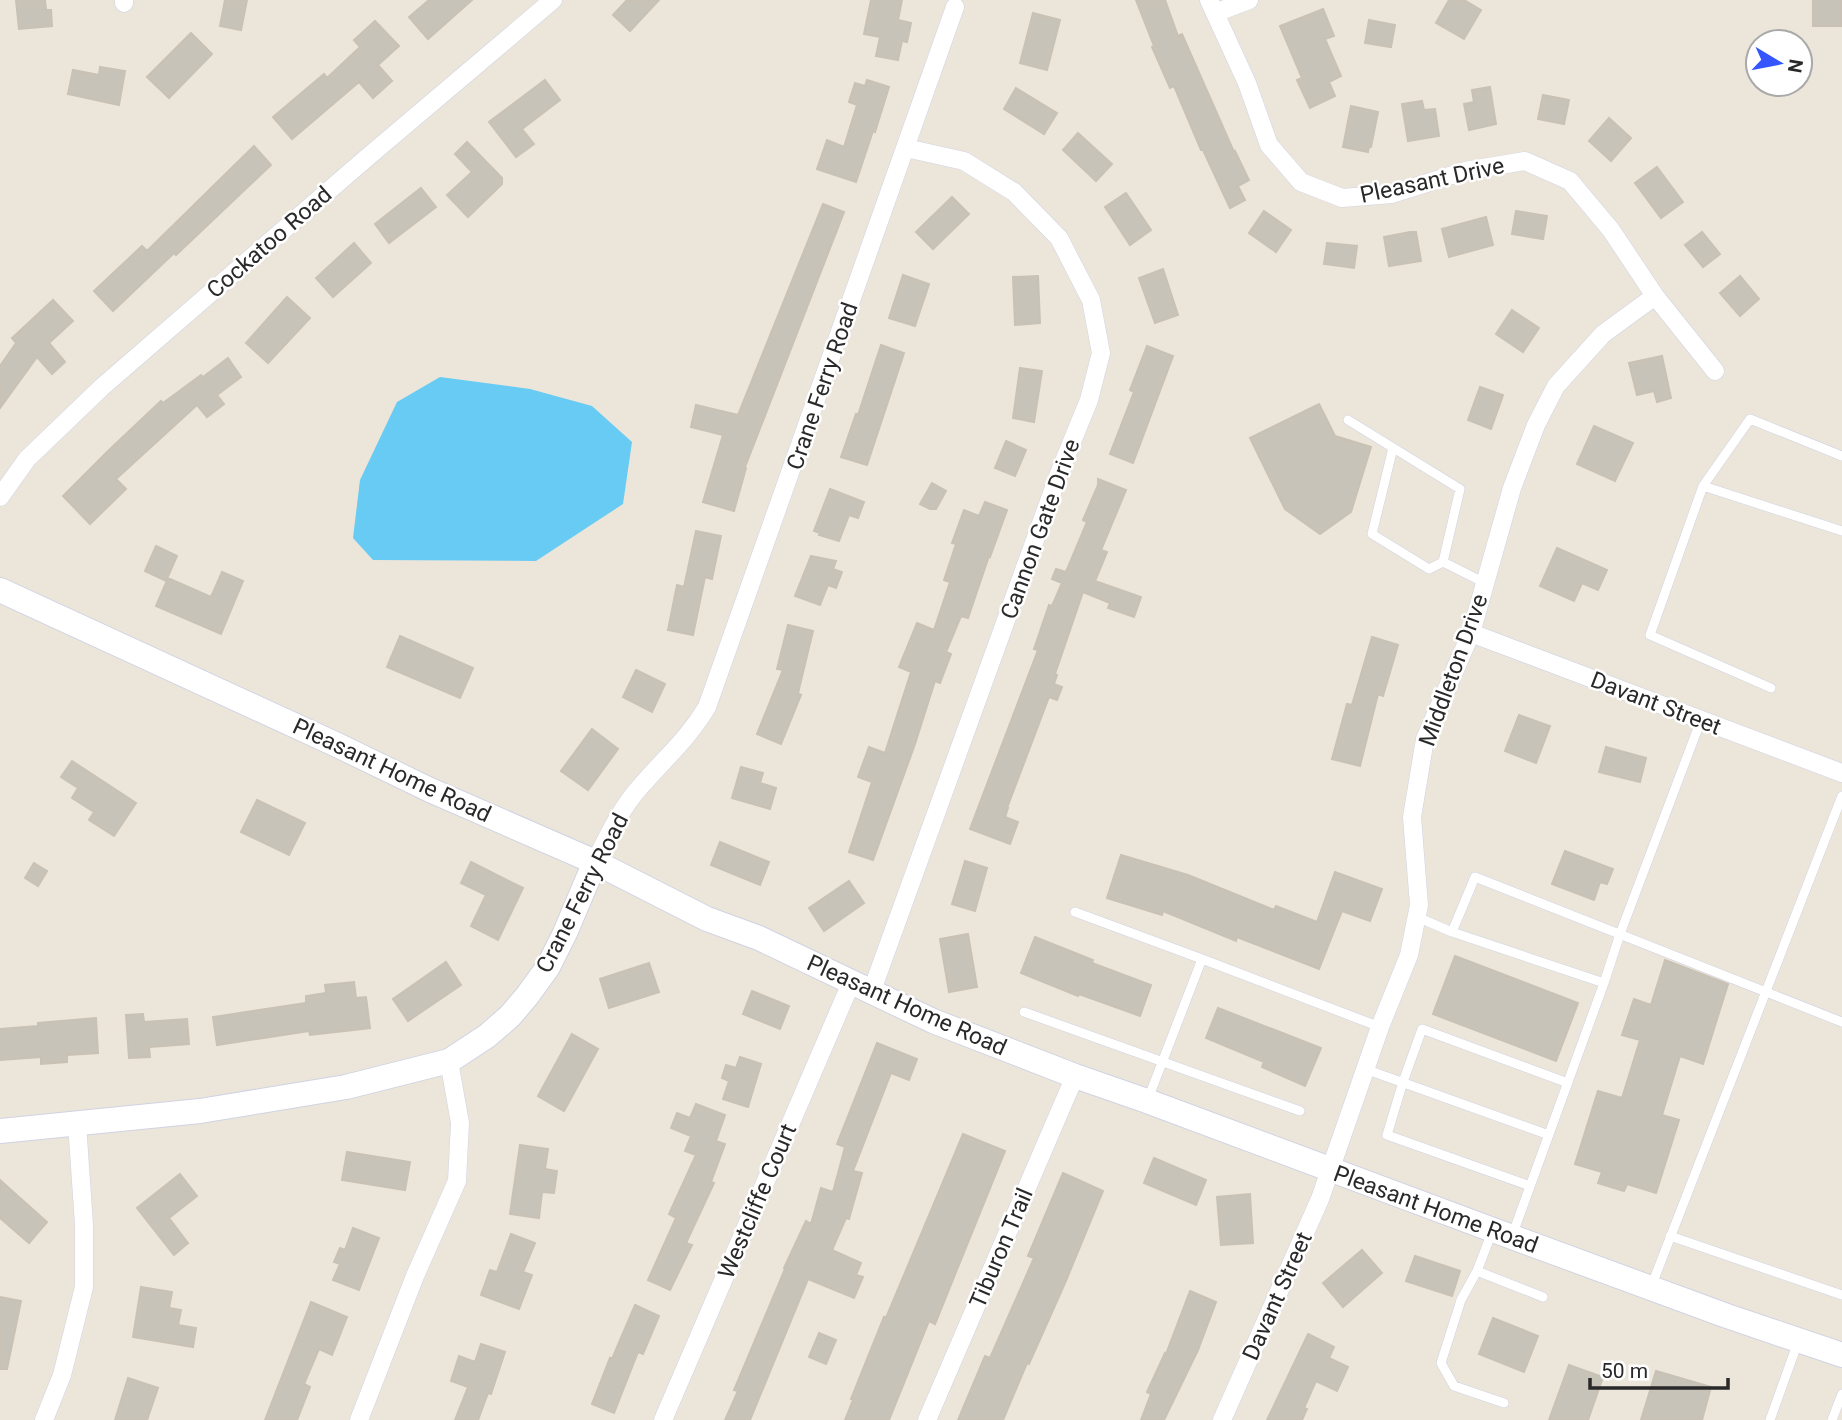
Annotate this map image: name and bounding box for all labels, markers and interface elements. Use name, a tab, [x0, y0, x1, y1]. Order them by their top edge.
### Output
north arrow	[1744, 28, 1814, 98]
text: N	[1783, 57, 1808, 74]
street label: Pleasant Drive	[1358, 152, 1507, 209]
street label: Cockatoo Road	[201, 181, 337, 304]
street label: Crane Ferry Road	[781, 299, 864, 473]
street label: Cannon Gate Drive	[995, 435, 1086, 623]
street label: Middleton Drive	[1413, 590, 1494, 750]
street label: Davant Street	[1587, 666, 1725, 741]
street label: Pleasant Home Road	[288, 713, 495, 828]
street label: Crane Ferry Road	[531, 809, 634, 977]
street label: Pleasant Home Road	[803, 949, 1011, 1062]
street label: Westcliffe Court	[713, 1120, 802, 1282]
street label: Pleasant Home Road	[1330, 1160, 1542, 1259]
street label: Tiburon Trail	[964, 1184, 1039, 1312]
street label: Davant Street	[1237, 1228, 1318, 1365]
scale bar	[1590, 1346, 1728, 1390]
text: 50 m	[1601, 1359, 1648, 1383]

